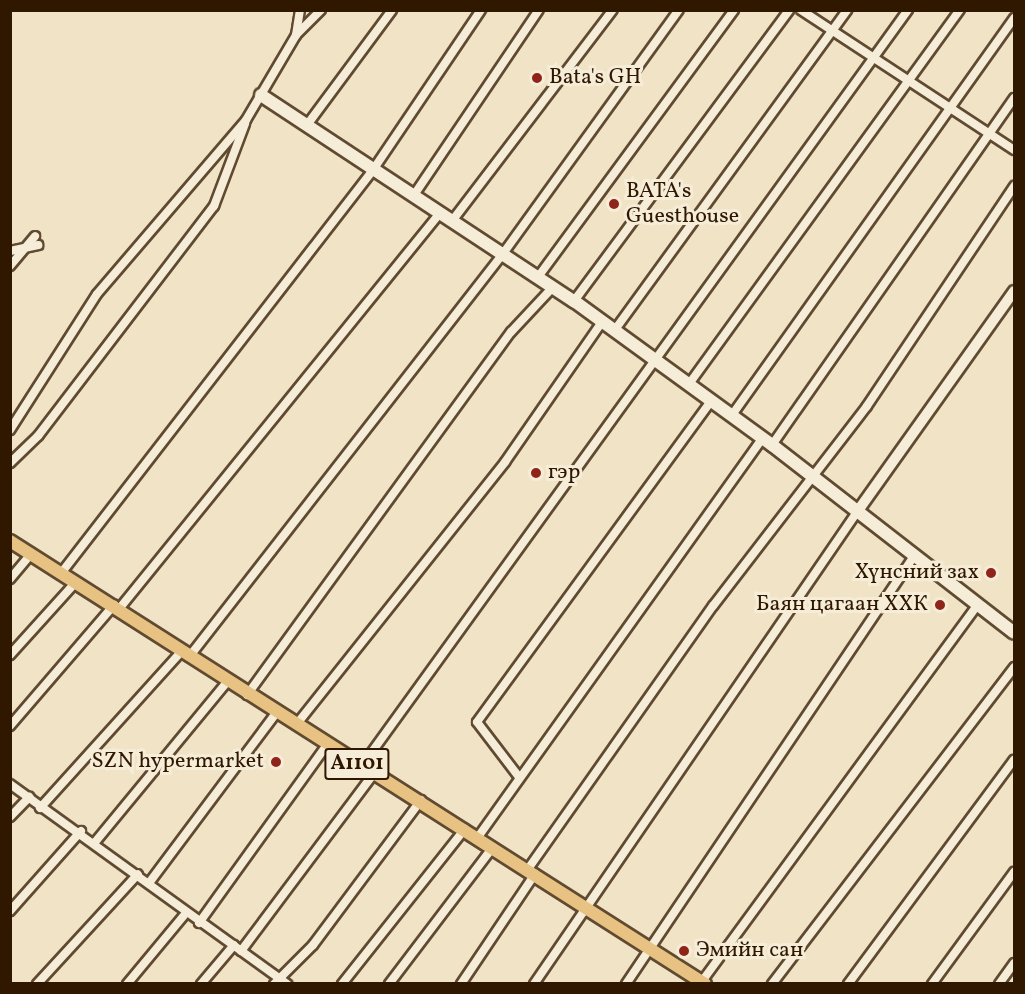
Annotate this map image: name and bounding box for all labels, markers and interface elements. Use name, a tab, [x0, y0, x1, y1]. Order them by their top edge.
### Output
place label: Bata's GH	[549, 65, 641, 91]
marker: Bata's GH	[530, 71, 544, 85]
place label: BATA's Guesthouse	[626, 178, 739, 230]
marker: BATA's Guesthouse	[607, 197, 621, 211]
place label: гэр	[548, 460, 580, 486]
marker: гэр	[529, 466, 543, 480]
place label: Хүнсний зах	[854, 560, 979, 586]
marker: Хүнсний зах	[984, 566, 998, 580]
place label: Баян цагаан ХХК	[756, 592, 928, 618]
marker: Баян цагаан ХХК	[933, 598, 947, 612]
road number: A1101	[324, 746, 390, 782]
place label: SZN hypermarket	[91, 749, 264, 775]
marker: SZN hypermarket	[269, 755, 283, 769]
place label: Эмийн сан	[696, 938, 803, 964]
marker: Эмийн сан	[677, 944, 691, 958]

